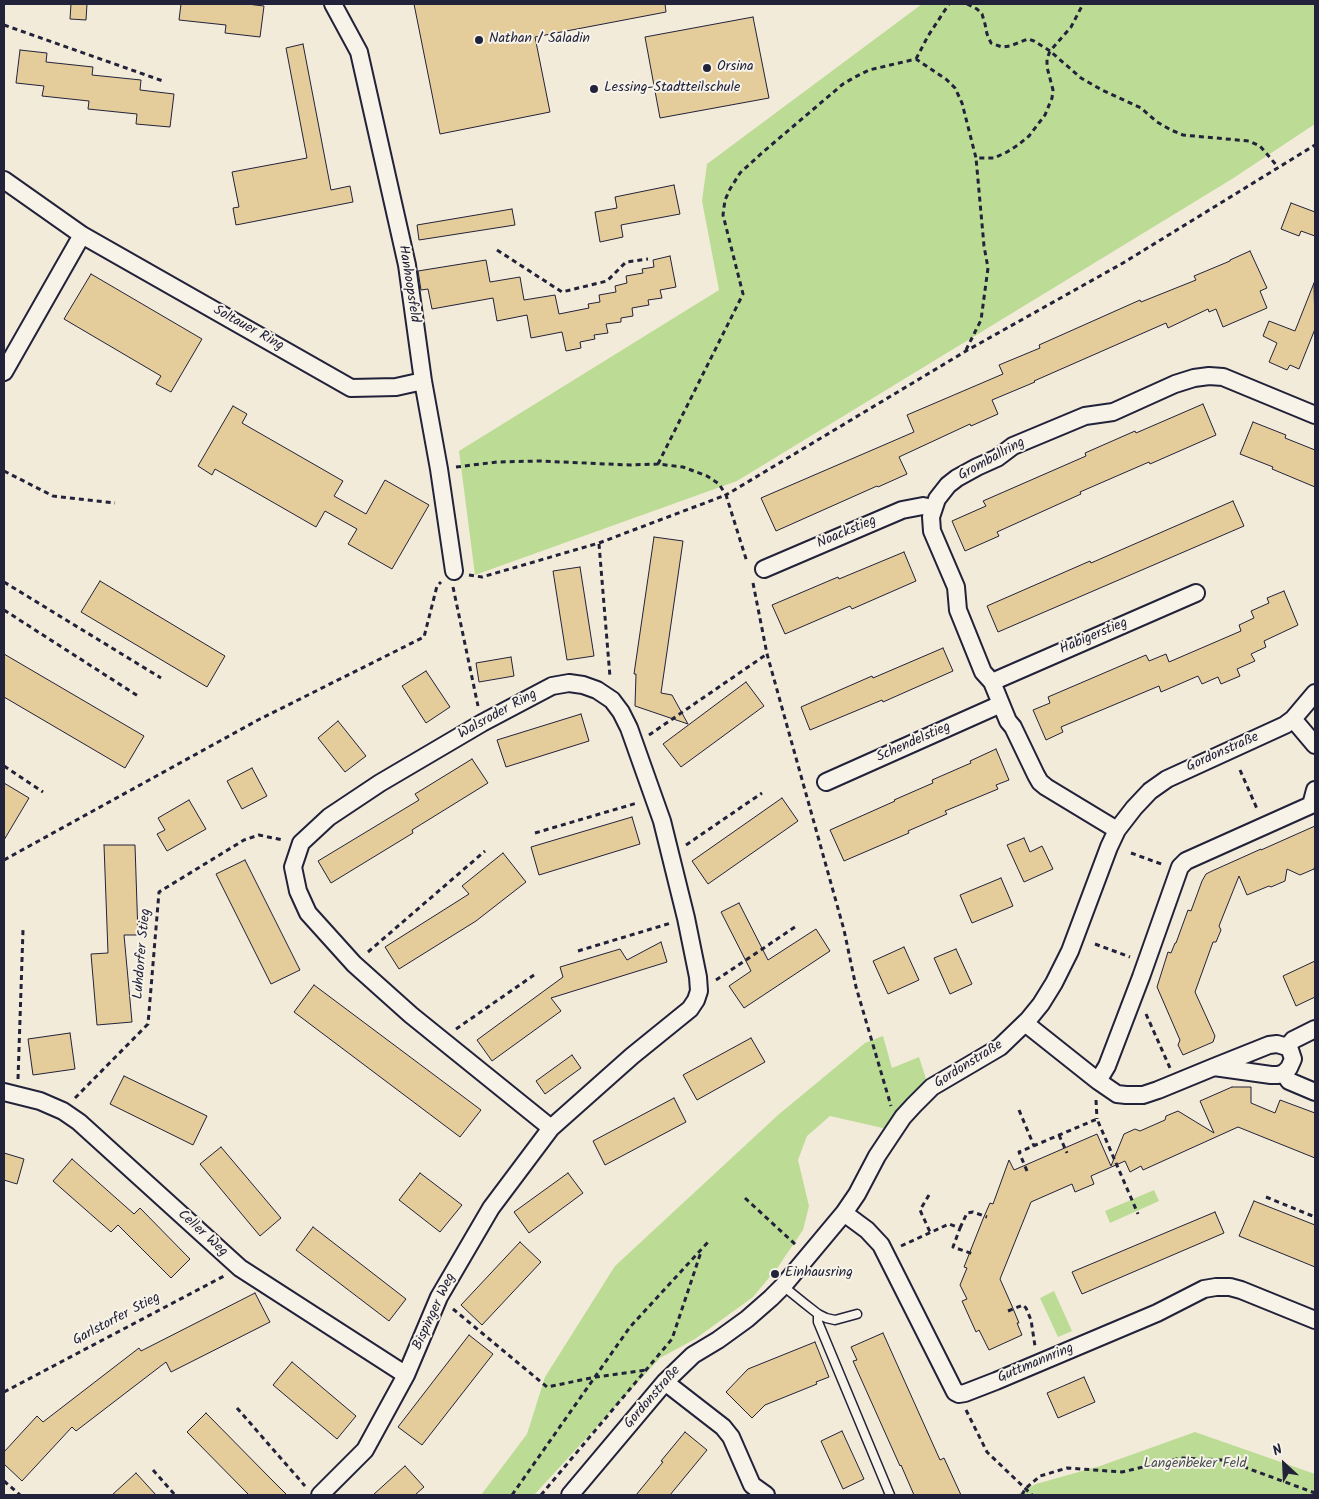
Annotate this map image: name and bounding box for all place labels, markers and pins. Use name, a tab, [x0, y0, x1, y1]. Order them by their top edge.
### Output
place label: Nathan / Saladin	[489, 32, 590, 48]
marker: Nathan / Saladin	[473, 34, 485, 46]
place label: Orsina	[717, 60, 754, 76]
marker: Orsina	[701, 62, 713, 74]
place label: Lessing-Stadtteilschule	[604, 81, 740, 97]
marker: Lessing-Stadtteilschule	[588, 83, 600, 95]
place label: Einhausring	[785, 1266, 853, 1282]
marker: Einhausring	[769, 1268, 781, 1280]

